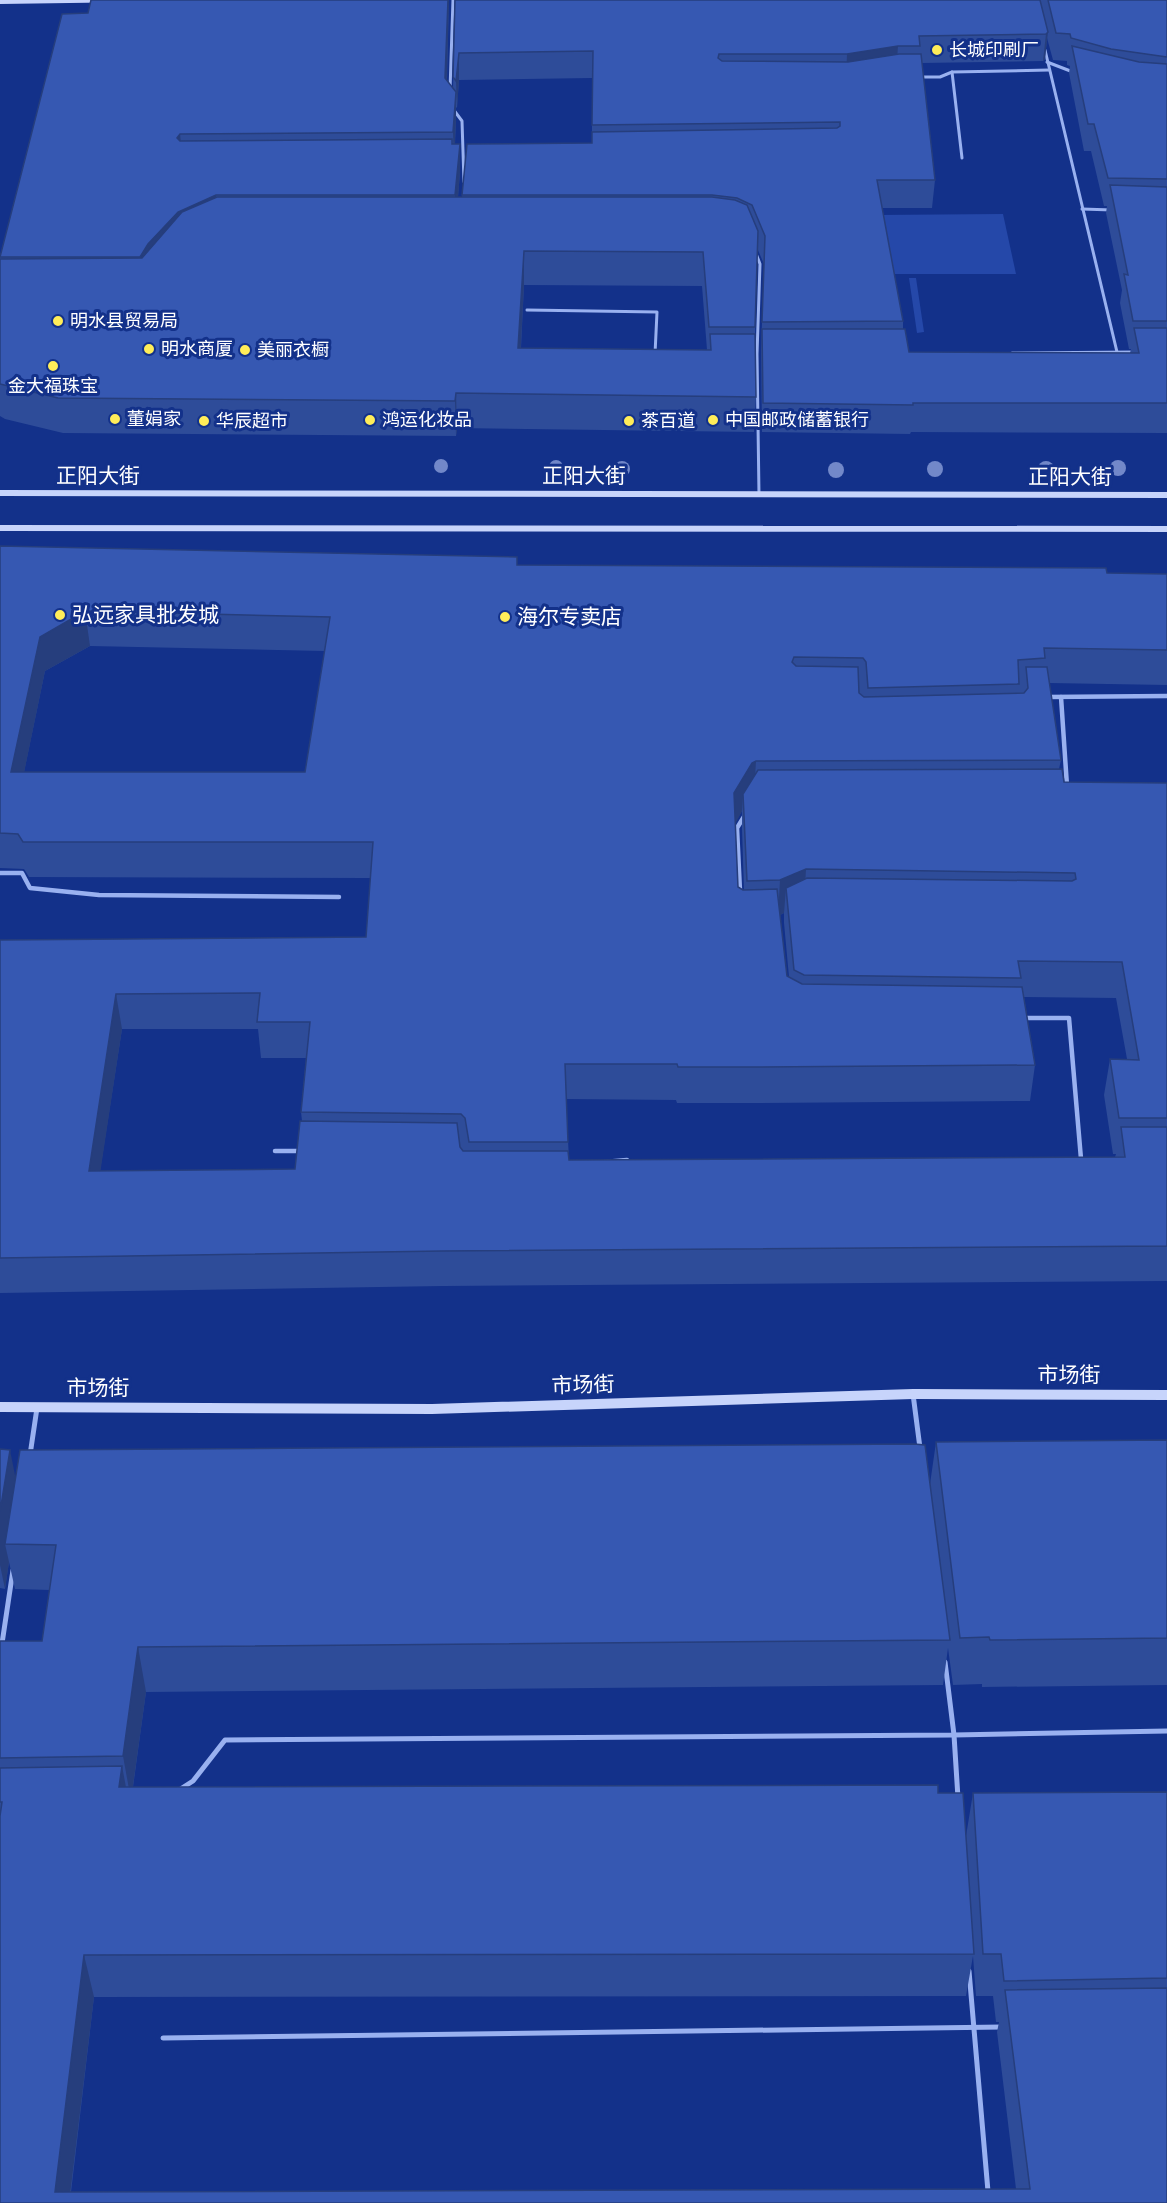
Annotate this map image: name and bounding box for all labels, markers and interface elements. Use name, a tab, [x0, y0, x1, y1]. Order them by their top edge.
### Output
place label: 长城印刷厂	[949, 36, 1039, 63]
marker: 长城印刷厂	[930, 43, 944, 57]
place label: 明水县贸易局	[70, 307, 178, 334]
marker: 明水县贸易局	[51, 314, 65, 328]
place label: 明水商厦	[161, 335, 233, 362]
place label: 美丽衣橱	[257, 336, 329, 363]
marker: 明水商厦	[142, 342, 156, 356]
marker: 美丽衣橱	[238, 343, 252, 357]
marker: 金大福珠宝	[46, 359, 60, 373]
place label: 金大福珠宝	[8, 372, 98, 399]
place label: 董娟家	[127, 405, 181, 432]
place label: 鸿运化妆品	[382, 406, 472, 433]
place label: 中国邮政储蓄银行	[725, 406, 869, 433]
place label: 华辰超市	[216, 407, 288, 434]
place label: 茶百道	[641, 407, 695, 434]
marker: 董娟家	[108, 412, 122, 426]
marker: 鸿运化妆品	[363, 413, 377, 427]
marker: 中国邮政储蓄银行	[706, 413, 720, 427]
marker: 华辰超市	[197, 414, 211, 428]
marker: 茶百道	[622, 414, 636, 428]
street label: 正阳大街	[56, 459, 140, 491]
street label: 正阳大街	[542, 459, 626, 491]
street label: 正阳大街	[1028, 460, 1112, 492]
place label: 弘远家具批发城	[72, 598, 219, 630]
place label: 海尔专卖店	[517, 600, 622, 632]
marker: 弘远家具批发城	[53, 608, 67, 622]
marker: 海尔专卖店	[498, 610, 512, 624]
street label: 市场街	[1038, 1358, 1101, 1390]
street label: 市场街	[551, 1367, 615, 1401]
street label: 市场街	[67, 1371, 130, 1403]

